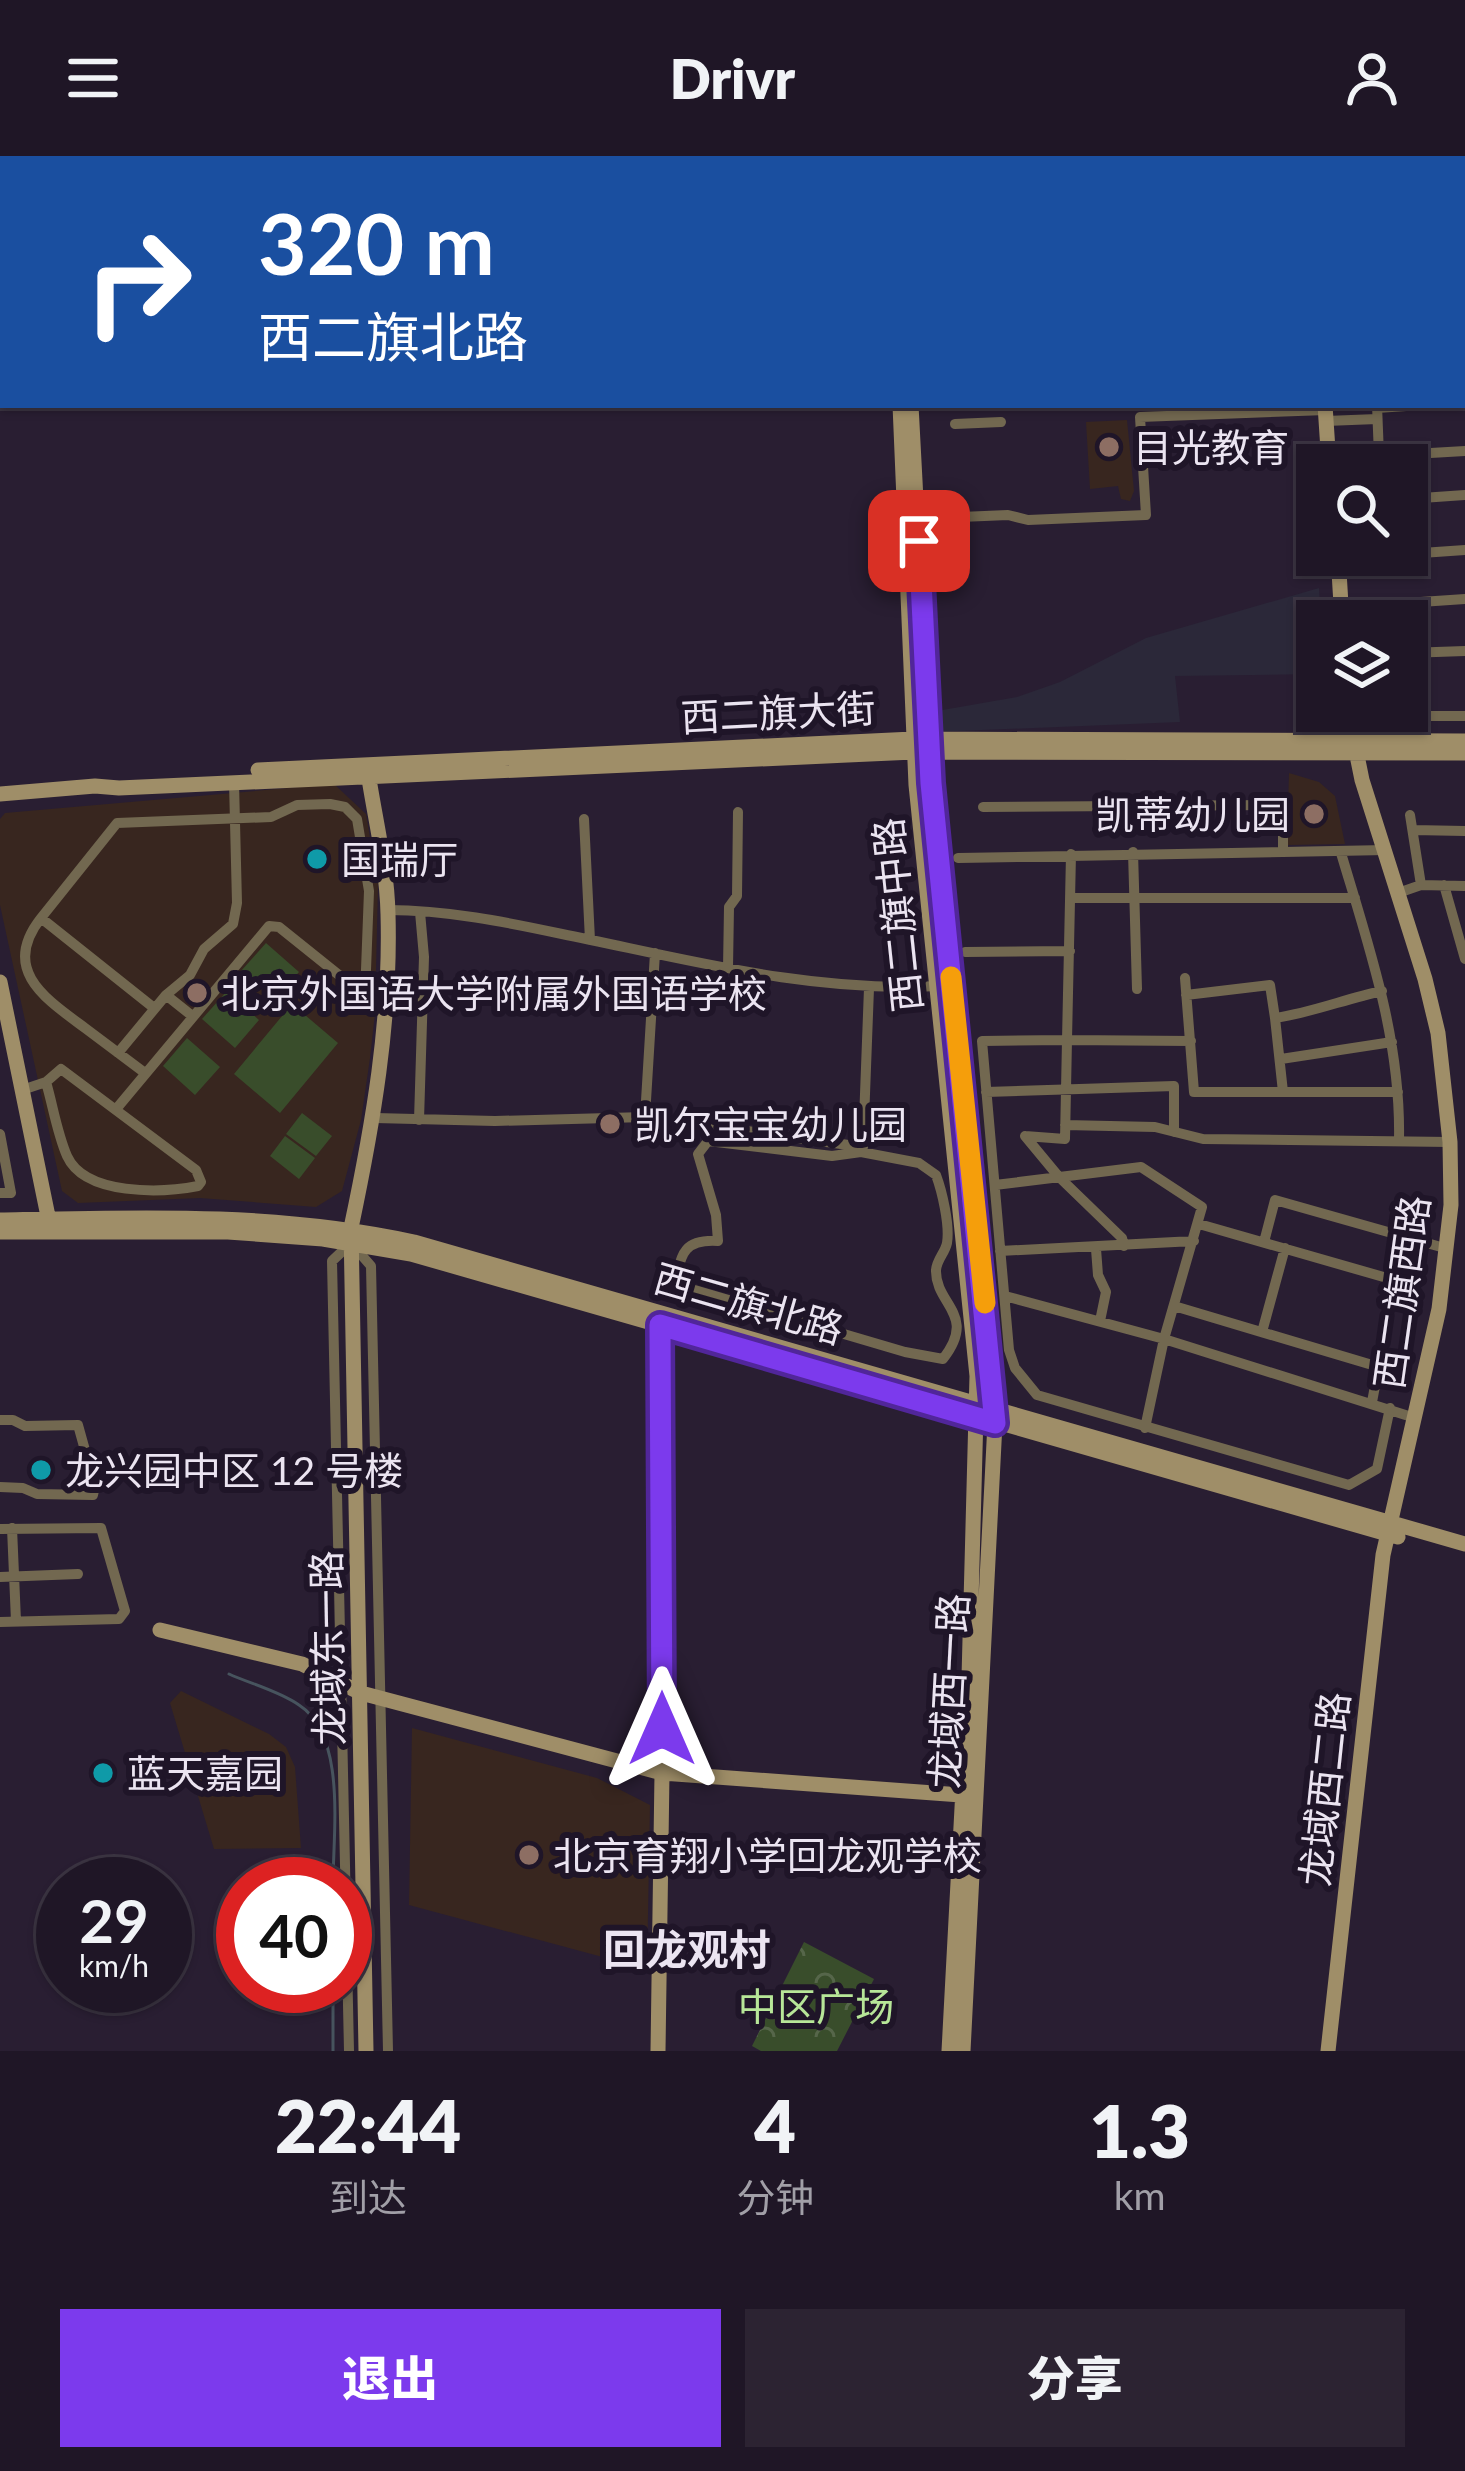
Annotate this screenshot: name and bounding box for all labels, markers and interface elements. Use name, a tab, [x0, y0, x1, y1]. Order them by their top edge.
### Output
icon: menu	[60, 45, 126, 111]
icon: person	[1339, 45, 1405, 111]
text: Drivr	[670, 46, 795, 111]
text: 320 m	[258, 192, 495, 293]
icon: right	[60, 204, 216, 360]
text: 西二旗北路	[258, 304, 528, 369]
place label: 目光教育	[1133, 424, 1289, 470]
marker: 目光教育	[1096, 434, 1122, 460]
map controls	[1296, 444, 1428, 732]
button: search	[1296, 444, 1428, 576]
pin	[868, 490, 970, 592]
icon: arrive	[886, 508, 952, 574]
button: layers	[1296, 600, 1428, 732]
street label: 西二旗大街	[679, 684, 877, 740]
place label: 凯蒂幼儿园	[1095, 791, 1290, 837]
marker: 凯蒂幼儿园	[1301, 801, 1327, 827]
street label: 西二旗中路	[864, 816, 930, 1014]
place label: 国瑞厅	[341, 836, 458, 882]
marker: 国瑞厅	[304, 846, 330, 872]
place label: 北京外国语大学附属外国语学校	[221, 970, 767, 1016]
marker: 北京外国语大学附属外国语学校	[184, 980, 210, 1006]
place label: 凯尔宝宝幼儿园	[634, 1101, 907, 1147]
marker: 凯尔宝宝幼儿园	[597, 1111, 623, 1137]
street label: 西二旗西路	[1365, 1192, 1437, 1392]
street label: 西二旗北路	[649, 1254, 849, 1352]
place label: 龙兴园中区 12 号楼	[65, 1447, 403, 1493]
marker: 龙兴园中区 12 号楼	[28, 1457, 54, 1483]
street label: 龙域东一路	[302, 1550, 352, 1746]
street label: 龙域西一路	[920, 1592, 976, 1790]
position arrow	[599, 1666, 725, 1792]
street label: 龙域西二路	[1291, 1690, 1357, 1888]
place label: 蓝天嘉园	[127, 1750, 283, 1796]
marker: 蓝天嘉园	[90, 1760, 116, 1786]
place label: 北京育翔小学回龙观学校	[553, 1832, 982, 1878]
marker: 北京育翔小学回龙观学校	[516, 1842, 542, 1868]
speed limit sign: 40	[216, 1857, 372, 2013]
text: 29	[79, 1884, 149, 1956]
district label: 回龙观村	[603, 1924, 771, 1974]
text: km/h	[79, 1947, 149, 1983]
park label: 中区广场	[738, 1983, 894, 2029]
text: 22:44	[275, 2082, 461, 2168]
text: 4	[754, 2082, 796, 2168]
text: 1.3	[1089, 2087, 1190, 2173]
text: km	[1114, 2172, 1166, 2218]
text: 到达	[329, 2174, 407, 2220]
text: 分钟	[736, 2174, 814, 2220]
button: 退出	[60, 2309, 721, 2447]
button: 分享	[745, 2309, 1405, 2447]

